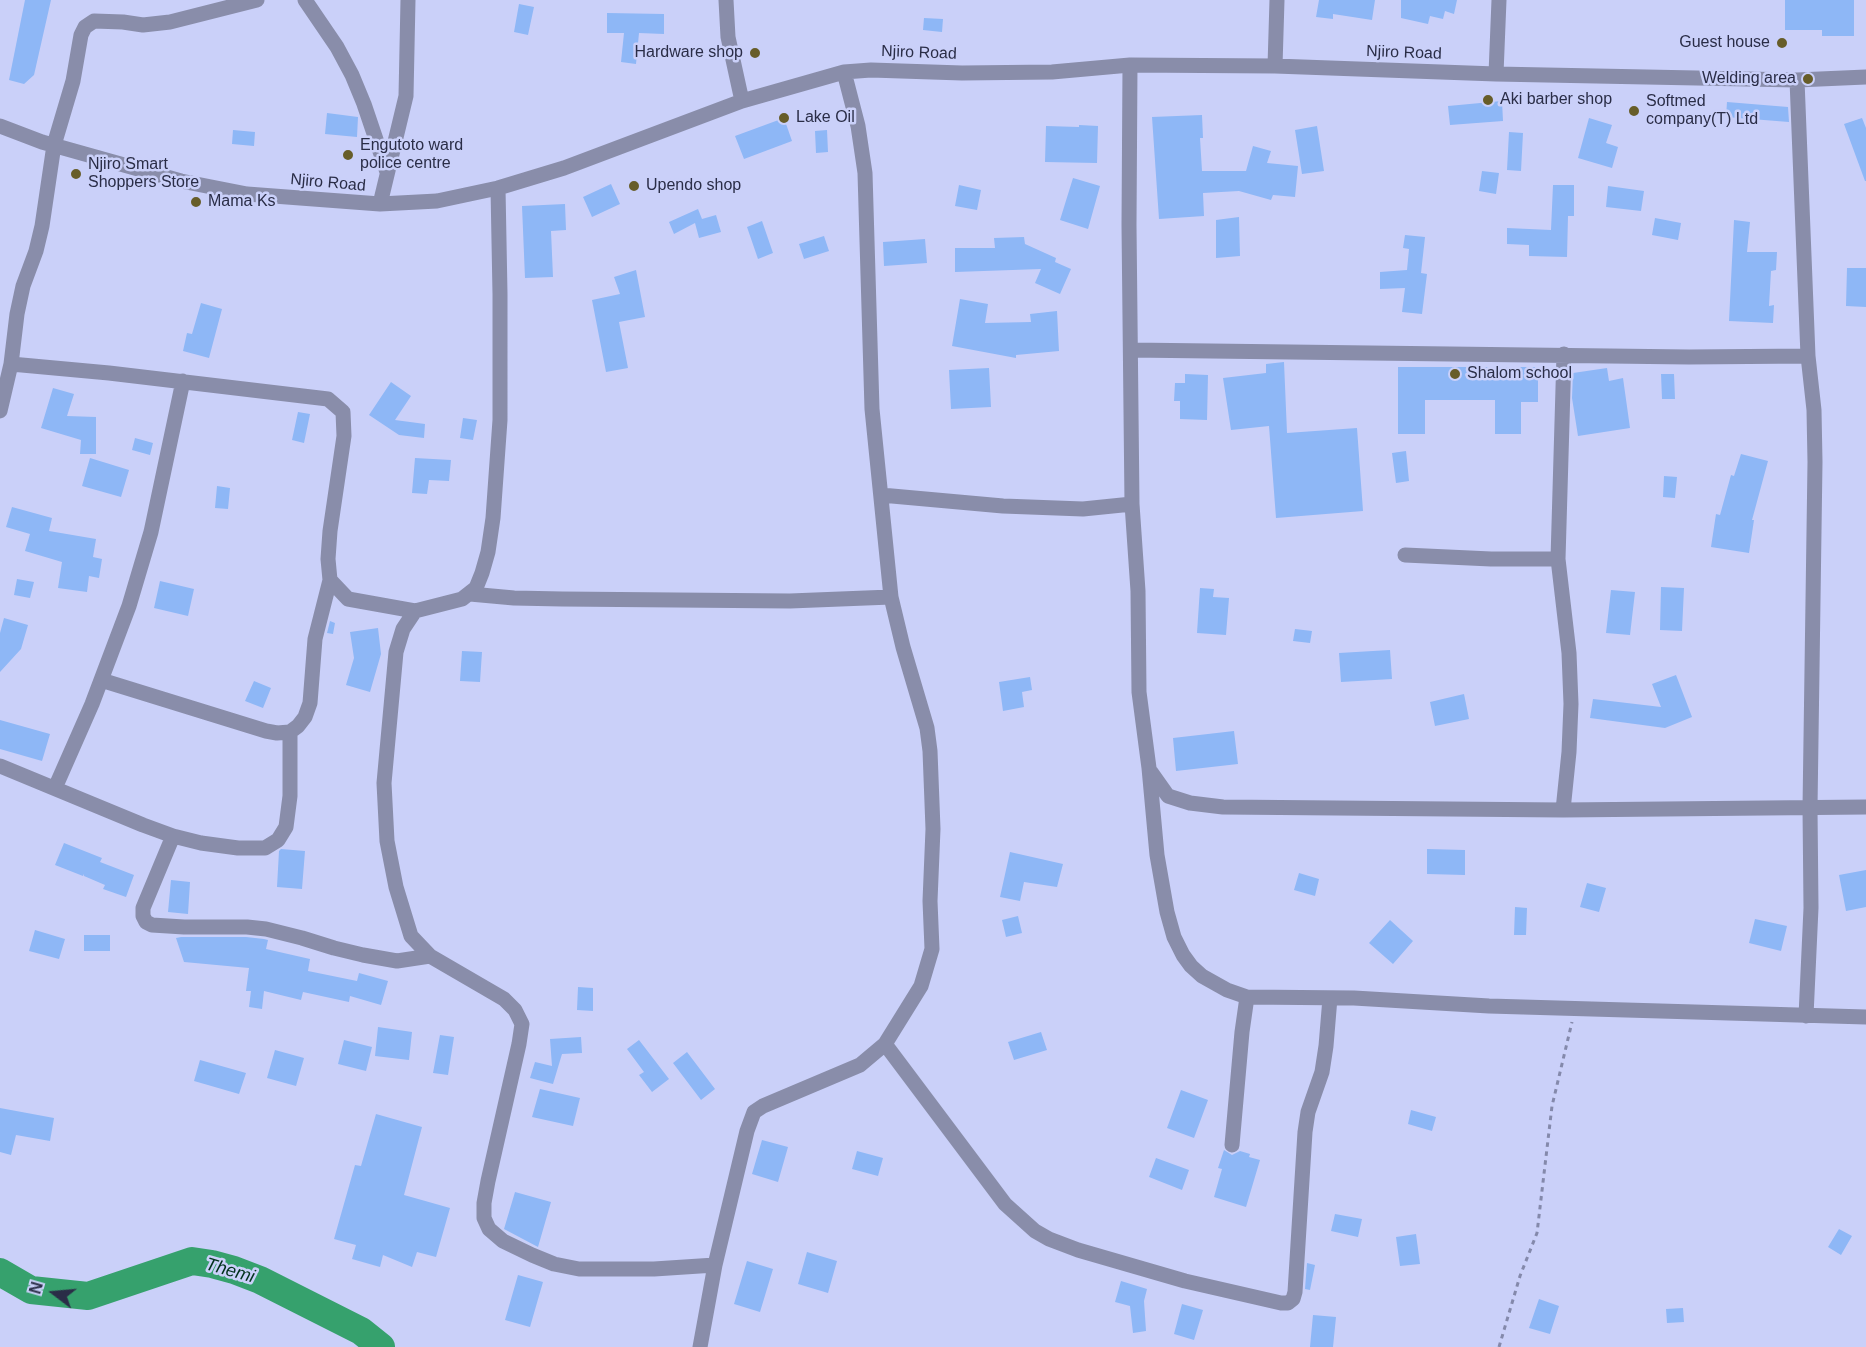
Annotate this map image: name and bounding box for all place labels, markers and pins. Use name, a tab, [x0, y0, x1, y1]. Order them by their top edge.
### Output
place label: Guest house	[1679, 33, 1770, 53]
marker: Guest house	[1775, 36, 1789, 50]
place label: Hardware shop	[634, 43, 743, 63]
marker: Hardware shop	[748, 46, 762, 60]
place label: Welding area	[1702, 69, 1796, 89]
marker: Welding area	[1801, 72, 1815, 86]
place label: Aki barber shop	[1500, 90, 1612, 110]
place label: Softmed company(T) Ltd	[1646, 92, 1758, 130]
marker: Aki barber shop	[1481, 93, 1495, 107]
marker: Softmed company(T) Ltd	[1627, 104, 1641, 118]
place label: Lake Oil	[796, 108, 855, 128]
marker: Lake Oil	[777, 111, 791, 125]
place label: Engutoto ward police centre	[360, 136, 463, 174]
marker: Engutoto ward police centre	[341, 148, 355, 162]
place label: Njiro Smart Shoppers Store	[88, 155, 199, 193]
marker: Njiro Smart Shoppers Store	[69, 167, 83, 181]
place label: Upendo shop	[646, 176, 741, 196]
marker: Upendo shop	[627, 179, 641, 193]
place label: Mama Ks	[208, 192, 276, 212]
marker: Mama Ks	[189, 195, 203, 209]
place label: Shalom school	[1467, 364, 1572, 384]
marker: Shalom school	[1448, 367, 1462, 381]

